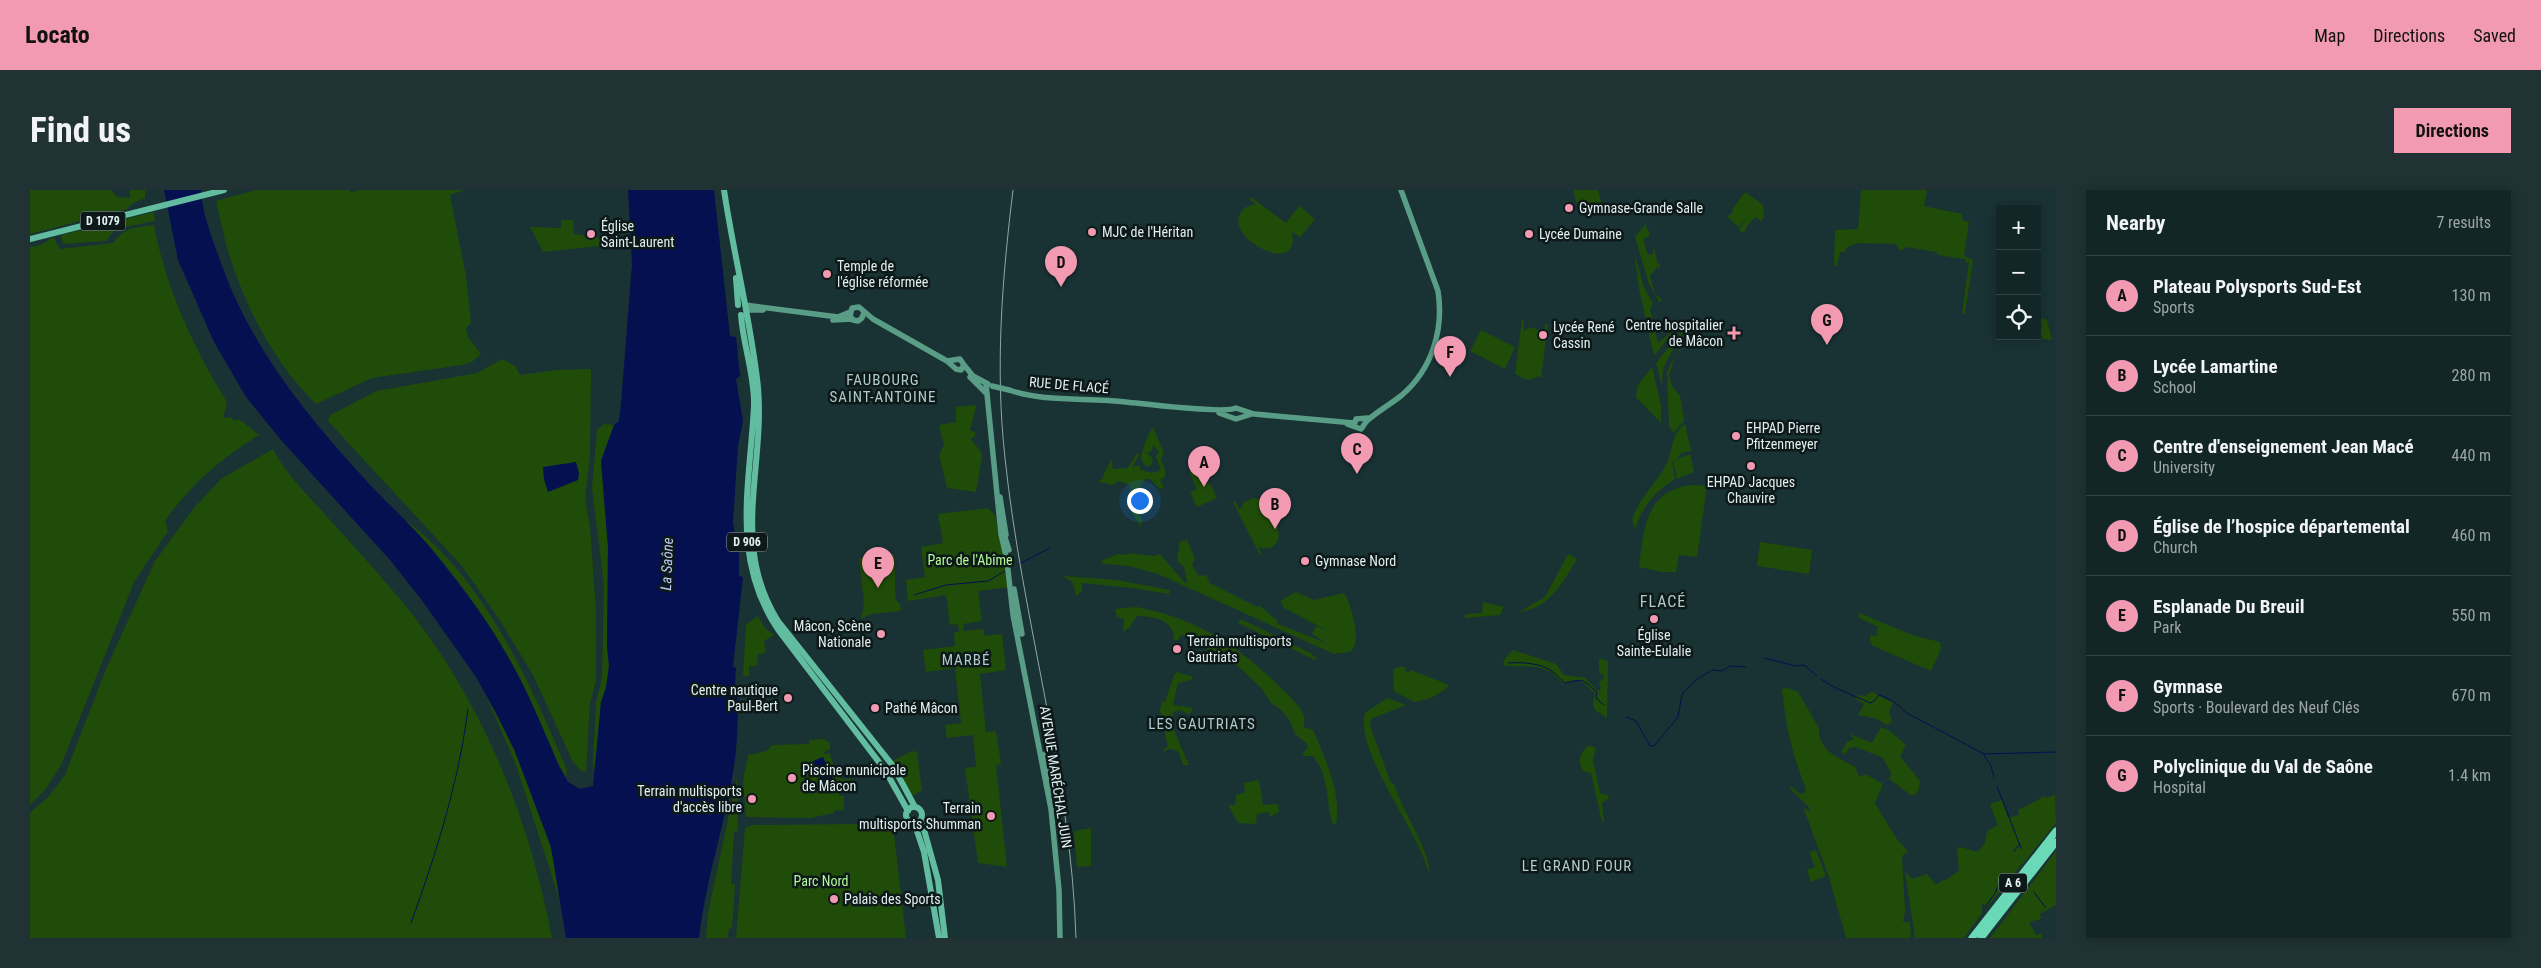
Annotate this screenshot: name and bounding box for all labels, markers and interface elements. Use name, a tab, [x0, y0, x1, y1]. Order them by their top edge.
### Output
text: Locato	[25, 21, 90, 49]
text: Map	[2314, 25, 2345, 46]
text: Directions	[2373, 25, 2445, 46]
text: Saved	[2473, 25, 2516, 46]
button: Directions	[2394, 108, 2511, 153]
text: Find us	[30, 110, 131, 151]
place label: Gymnase-Grande Salle	[1579, 200, 1703, 216]
marker: Gymnase-Grande Salle	[1563, 202, 1575, 214]
map controls	[1996, 205, 2041, 340]
button: +	[1996, 205, 2041, 250]
text: Nearby	[2106, 211, 2165, 235]
road number: D 1079	[80, 212, 126, 230]
text: 7 results	[2436, 213, 2491, 232]
place label: Église Saint-Laurent	[601, 217, 674, 250]
place label: MJC de l'Héritan	[1102, 224, 1193, 240]
marker: MJC de l'Héritan	[1086, 226, 1098, 238]
place label: Lycée Dumaine	[1539, 226, 1622, 242]
marker: Église Saint-Laurent	[585, 228, 597, 240]
marker: Lycée Dumaine	[1523, 228, 1535, 240]
pin: D	[1045, 246, 1077, 287]
button: −	[1996, 250, 2041, 295]
place label: Temple de l'église réformée	[837, 258, 929, 290]
marker: Temple de l'église réformée	[821, 268, 833, 280]
text: Plateau Polysports Sud-Est	[2153, 275, 2361, 298]
text: A	[2117, 286, 2127, 305]
text: 130 m	[2452, 286, 2491, 305]
button: locate	[1996, 295, 2041, 340]
text: Sports	[2153, 298, 2195, 317]
pin: G	[1811, 304, 1843, 345]
place label: Centre hospitalier de Mâcon	[1625, 317, 1723, 349]
place label: Lycée René Cassin	[1553, 319, 1615, 351]
marker: Centre hospitalier de Mâcon	[1727, 326, 1741, 340]
marker: Lycée René Cassin	[1537, 329, 1549, 341]
pin: F	[1434, 336, 1466, 377]
text: Lycée Lamartine	[2153, 355, 2278, 378]
text: B	[2118, 366, 2126, 385]
text: 280 m	[2452, 366, 2491, 385]
district label: FAUBOURG SAINT-ANTOINE	[830, 371, 936, 406]
street label: RUE DE FLACÉ	[1028, 373, 1110, 396]
text: School	[2153, 378, 2196, 397]
place label: EHPAD Pierre Pfitzenmeyer	[1746, 420, 1821, 452]
marker: EHPAD Pierre Pfitzenmeyer	[1730, 430, 1742, 442]
pin: C	[1341, 433, 1373, 474]
text: Centre d'enseignement Jean Macé	[2153, 435, 2414, 458]
pin: A	[1188, 446, 1220, 487]
text: C	[2117, 446, 2127, 465]
text: 440 m	[2452, 446, 2491, 465]
text: University	[2153, 458, 2215, 477]
marker: EHPAD Jacques Chauvire	[1745, 460, 1757, 472]
place label: EHPAD Jacques Chauvire	[1707, 474, 1795, 506]
your location	[1127, 488, 1153, 514]
pin: B	[1259, 488, 1291, 529]
text: Église de l’hospice départemental	[2153, 515, 2410, 538]
text: D	[2117, 526, 2127, 545]
text: 460 m	[2452, 526, 2491, 545]
road number: D 906	[727, 532, 767, 552]
water label: La Saône	[657, 537, 677, 591]
text: Church	[2153, 538, 2197, 557]
pin: E	[862, 547, 894, 588]
park label: Parc de l'Abîme	[927, 552, 1013, 568]
place label: Gymnase Nord	[1315, 553, 1396, 569]
marker: Gymnase Nord	[1299, 555, 1311, 567]
district label: FLACÉ	[1640, 592, 1686, 611]
text: Esplanade Du Breuil	[2153, 595, 2305, 618]
text: E	[2118, 606, 2126, 625]
text: 550 m	[2452, 606, 2491, 625]
marker: Église Sainte-Eulalie	[1648, 613, 1660, 625]
place label: Mâcon, Scène Nationale	[794, 618, 871, 650]
text: Park	[2153, 618, 2182, 637]
place label: Église Sainte-Eulalie	[1617, 626, 1692, 659]
marker: Mâcon, Scène Nationale	[875, 628, 887, 640]
place label: Terrain multisports Gautriats	[1187, 633, 1292, 665]
marker: Terrain multisports Gautriats	[1171, 643, 1183, 655]
district label: MARBÉ	[942, 651, 990, 669]
text: Gymnase	[2153, 675, 2223, 698]
place label: Centre nautique Paul-Bert	[691, 682, 778, 714]
text: F	[2118, 686, 2126, 705]
text: 670 m	[2452, 686, 2491, 705]
marker: Centre nautique Paul-Bert	[782, 692, 794, 704]
text: Sports · Boulevard des Neuf Clés	[2153, 698, 2360, 717]
place label: Pathé Mâcon	[885, 700, 958, 716]
marker: Pathé Mâcon	[869, 702, 881, 714]
street label: AVENUE MARÉCHAL JUIN	[1037, 705, 1076, 849]
district label: LES GAUTRIATS	[1148, 715, 1256, 733]
text: Polyclinique du Val de Saône	[2153, 755, 2373, 778]
place label: Piscine municipale de Mâcon	[802, 762, 906, 794]
text: G	[2117, 766, 2127, 785]
text: 1.4 km	[2448, 766, 2491, 785]
marker: Piscine municipale de Mâcon	[786, 772, 798, 784]
text: Hospital	[2153, 778, 2206, 797]
place label: Terrain multisports d'accès libre	[637, 783, 742, 815]
marker: Terrain multisports d'accès libre	[746, 793, 758, 805]
place label: Terrain multisports Shumman	[859, 800, 981, 832]
marker: Terrain multisports Shumman	[985, 810, 997, 822]
district label: LE GRAND FOUR	[1522, 857, 1632, 875]
park label: Parc Nord	[794, 873, 849, 889]
road number: A 6	[1999, 874, 2027, 892]
place label: Palais des Sports	[844, 891, 941, 907]
marker: Palais des Sports	[828, 893, 840, 905]

